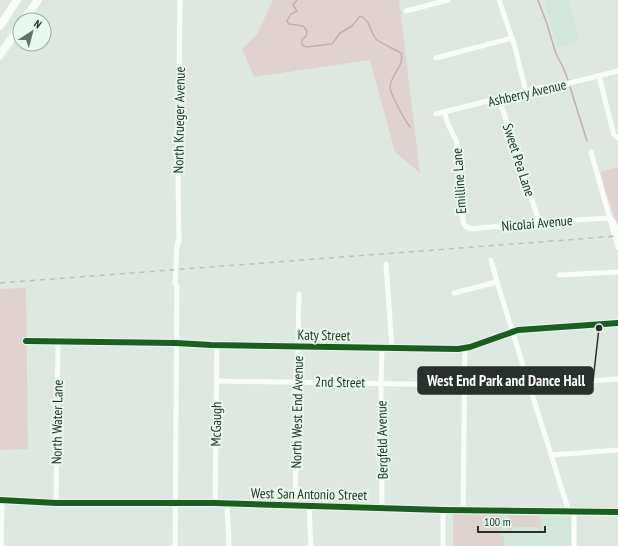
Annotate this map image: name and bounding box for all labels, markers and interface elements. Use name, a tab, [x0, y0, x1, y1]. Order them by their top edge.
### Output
north arrow	[12, 12, 52, 52]
text: N	[31, 16, 44, 31]
street label: North Krueger Avenue	[169, 66, 189, 173]
street label: Ashberry Avenue	[486, 75, 568, 111]
street label: Sweet Pea Lane	[499, 121, 539, 199]
street label: Emilline Lane	[448, 147, 470, 214]
street label: Nicolai Avenue	[501, 211, 573, 235]
street label: Katy Street	[297, 326, 351, 344]
street label: North West End Avenue	[287, 355, 307, 469]
callout: West End Park and Dance Hall	[418, 367, 593, 394]
text: West End Park and Dance Hall	[426, 371, 585, 390]
street label: 2nd Street	[315, 373, 366, 391]
street label: North Water Lane	[47, 379, 67, 464]
street label: Bergfeld Avenue	[372, 400, 392, 480]
street label: McGaugh	[207, 402, 225, 446]
street label: West San Antonio Street	[251, 484, 367, 504]
scale bar	[478, 508, 545, 534]
text: 100 m	[484, 514, 511, 529]

